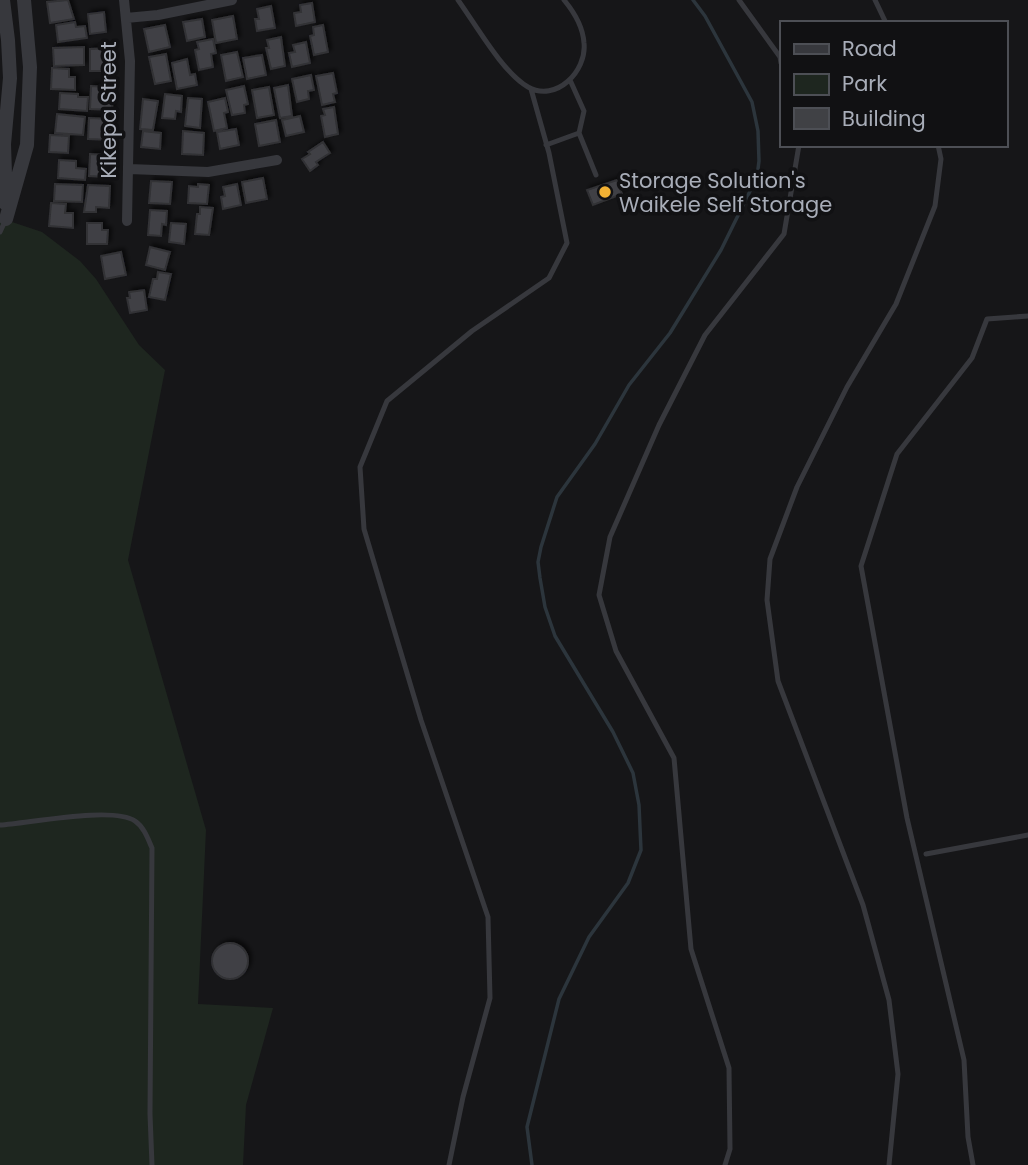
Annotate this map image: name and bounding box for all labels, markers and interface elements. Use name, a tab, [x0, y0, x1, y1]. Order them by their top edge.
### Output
legend	[780, 21, 1007, 147]
text: Road	[842, 34, 897, 63]
street label: Kikepa Street	[94, 41, 123, 179]
text: Park	[842, 69, 887, 98]
text: Building	[842, 104, 926, 133]
place label: Storage Solution's Waikele Self Storage	[619, 166, 832, 219]
marker: Storage Solution's Waikele Self Storage	[597, 184, 613, 200]

